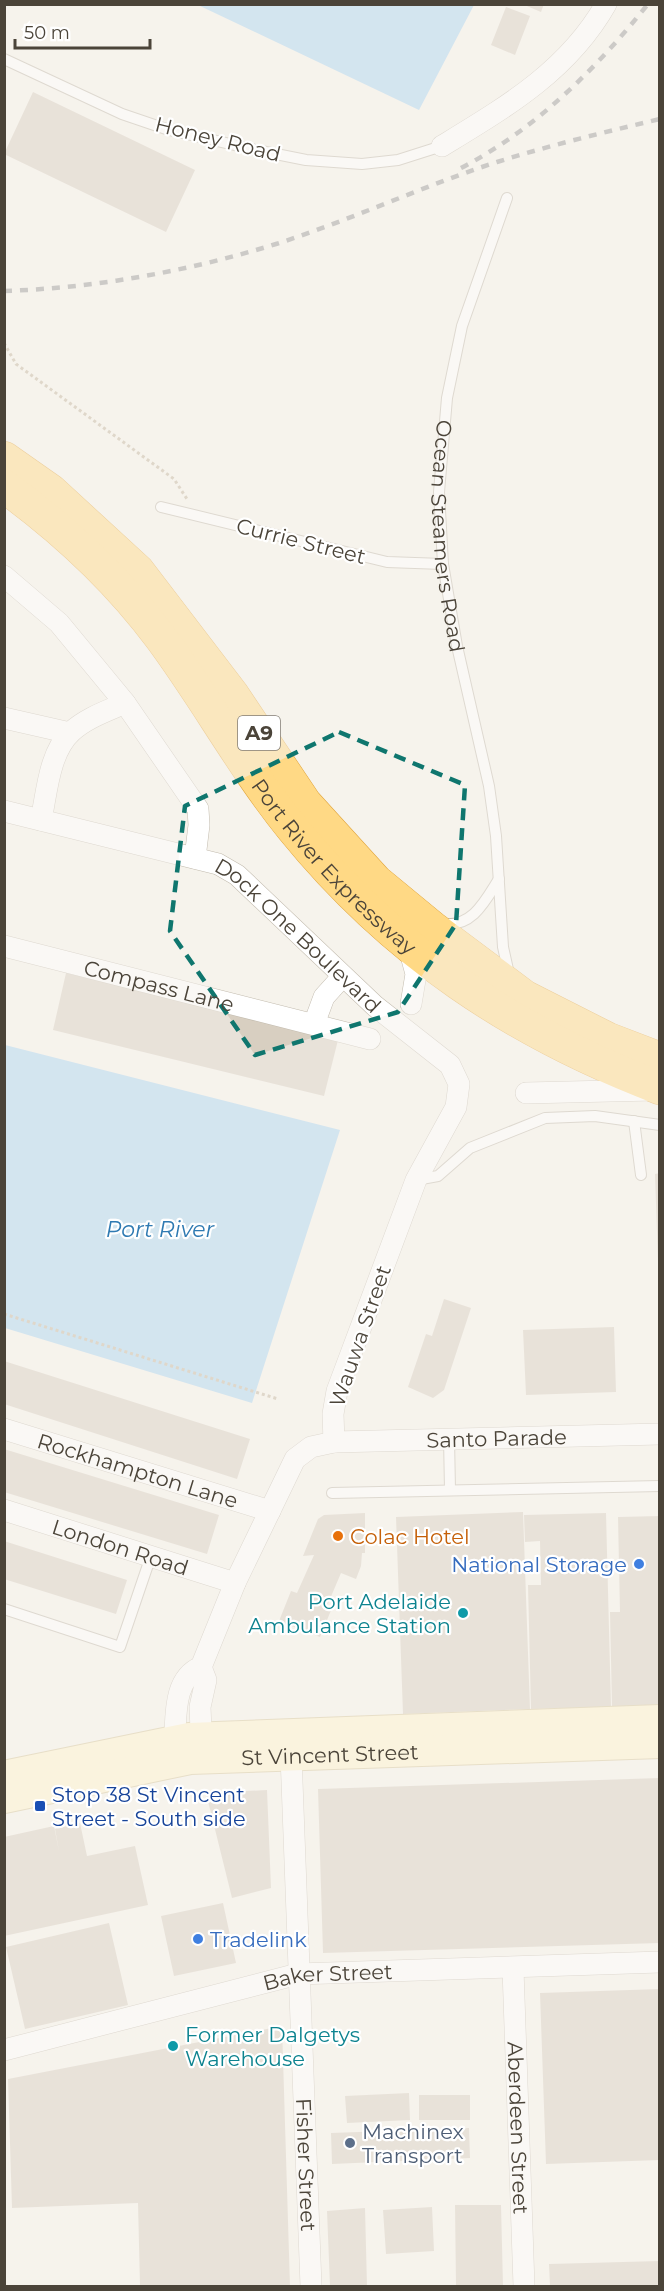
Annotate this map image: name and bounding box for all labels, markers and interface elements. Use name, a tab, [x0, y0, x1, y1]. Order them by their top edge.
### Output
scale bar	[15, 12, 150, 50]
text: 50 m	[24, 22, 70, 44]
street label: Honey Road	[152, 111, 284, 167]
street label: Ocean Steamers Road	[426, 419, 470, 654]
street label: Currie Street	[234, 513, 368, 569]
road number: A9	[238, 716, 280, 750]
street label: Port River Expressway	[247, 774, 422, 960]
street label: Dock One Boulevard	[211, 853, 387, 1018]
street label: Compass Lane	[81, 954, 237, 1016]
water label: Port River	[106, 1216, 216, 1243]
street label: Wauwa Street	[324, 1262, 396, 1410]
street label: Santo Parade	[426, 1424, 567, 1452]
street label: Rockhampton Lane	[35, 1428, 241, 1513]
street label: London Road	[49, 1513, 192, 1580]
place label: Colac Hotel	[350, 1524, 470, 1549]
marker: Colac Hotel	[331, 1529, 345, 1543]
place label: National Storage	[451, 1552, 627, 1577]
marker: National Storage	[632, 1557, 646, 1571]
place label: Port Adelaide Ambulance Station	[248, 1589, 451, 1638]
marker: Port Adelaide Ambulance Station	[456, 1606, 470, 1620]
street label: St Vincent Street	[241, 1739, 419, 1770]
place label: Stop 38 St Vincent Street - South side	[52, 1782, 246, 1831]
marker: Stop 38 St Vincent Street - South side	[33, 1799, 47, 1813]
place label: Tradelink	[210, 1927, 307, 1952]
marker: Tradelink	[191, 1932, 205, 1946]
street label: Baker Street	[260, 1958, 393, 1995]
place label: Former Dalgetys Warehouse	[185, 2022, 360, 2071]
marker: Former Dalgetys Warehouse	[166, 2039, 180, 2053]
street label: Aberdeen Street	[503, 2041, 534, 2215]
street label: Fisher Street	[291, 2098, 321, 2232]
place label: Machinex Transport	[362, 2119, 464, 2168]
marker: Machinex Transport	[343, 2136, 357, 2150]

